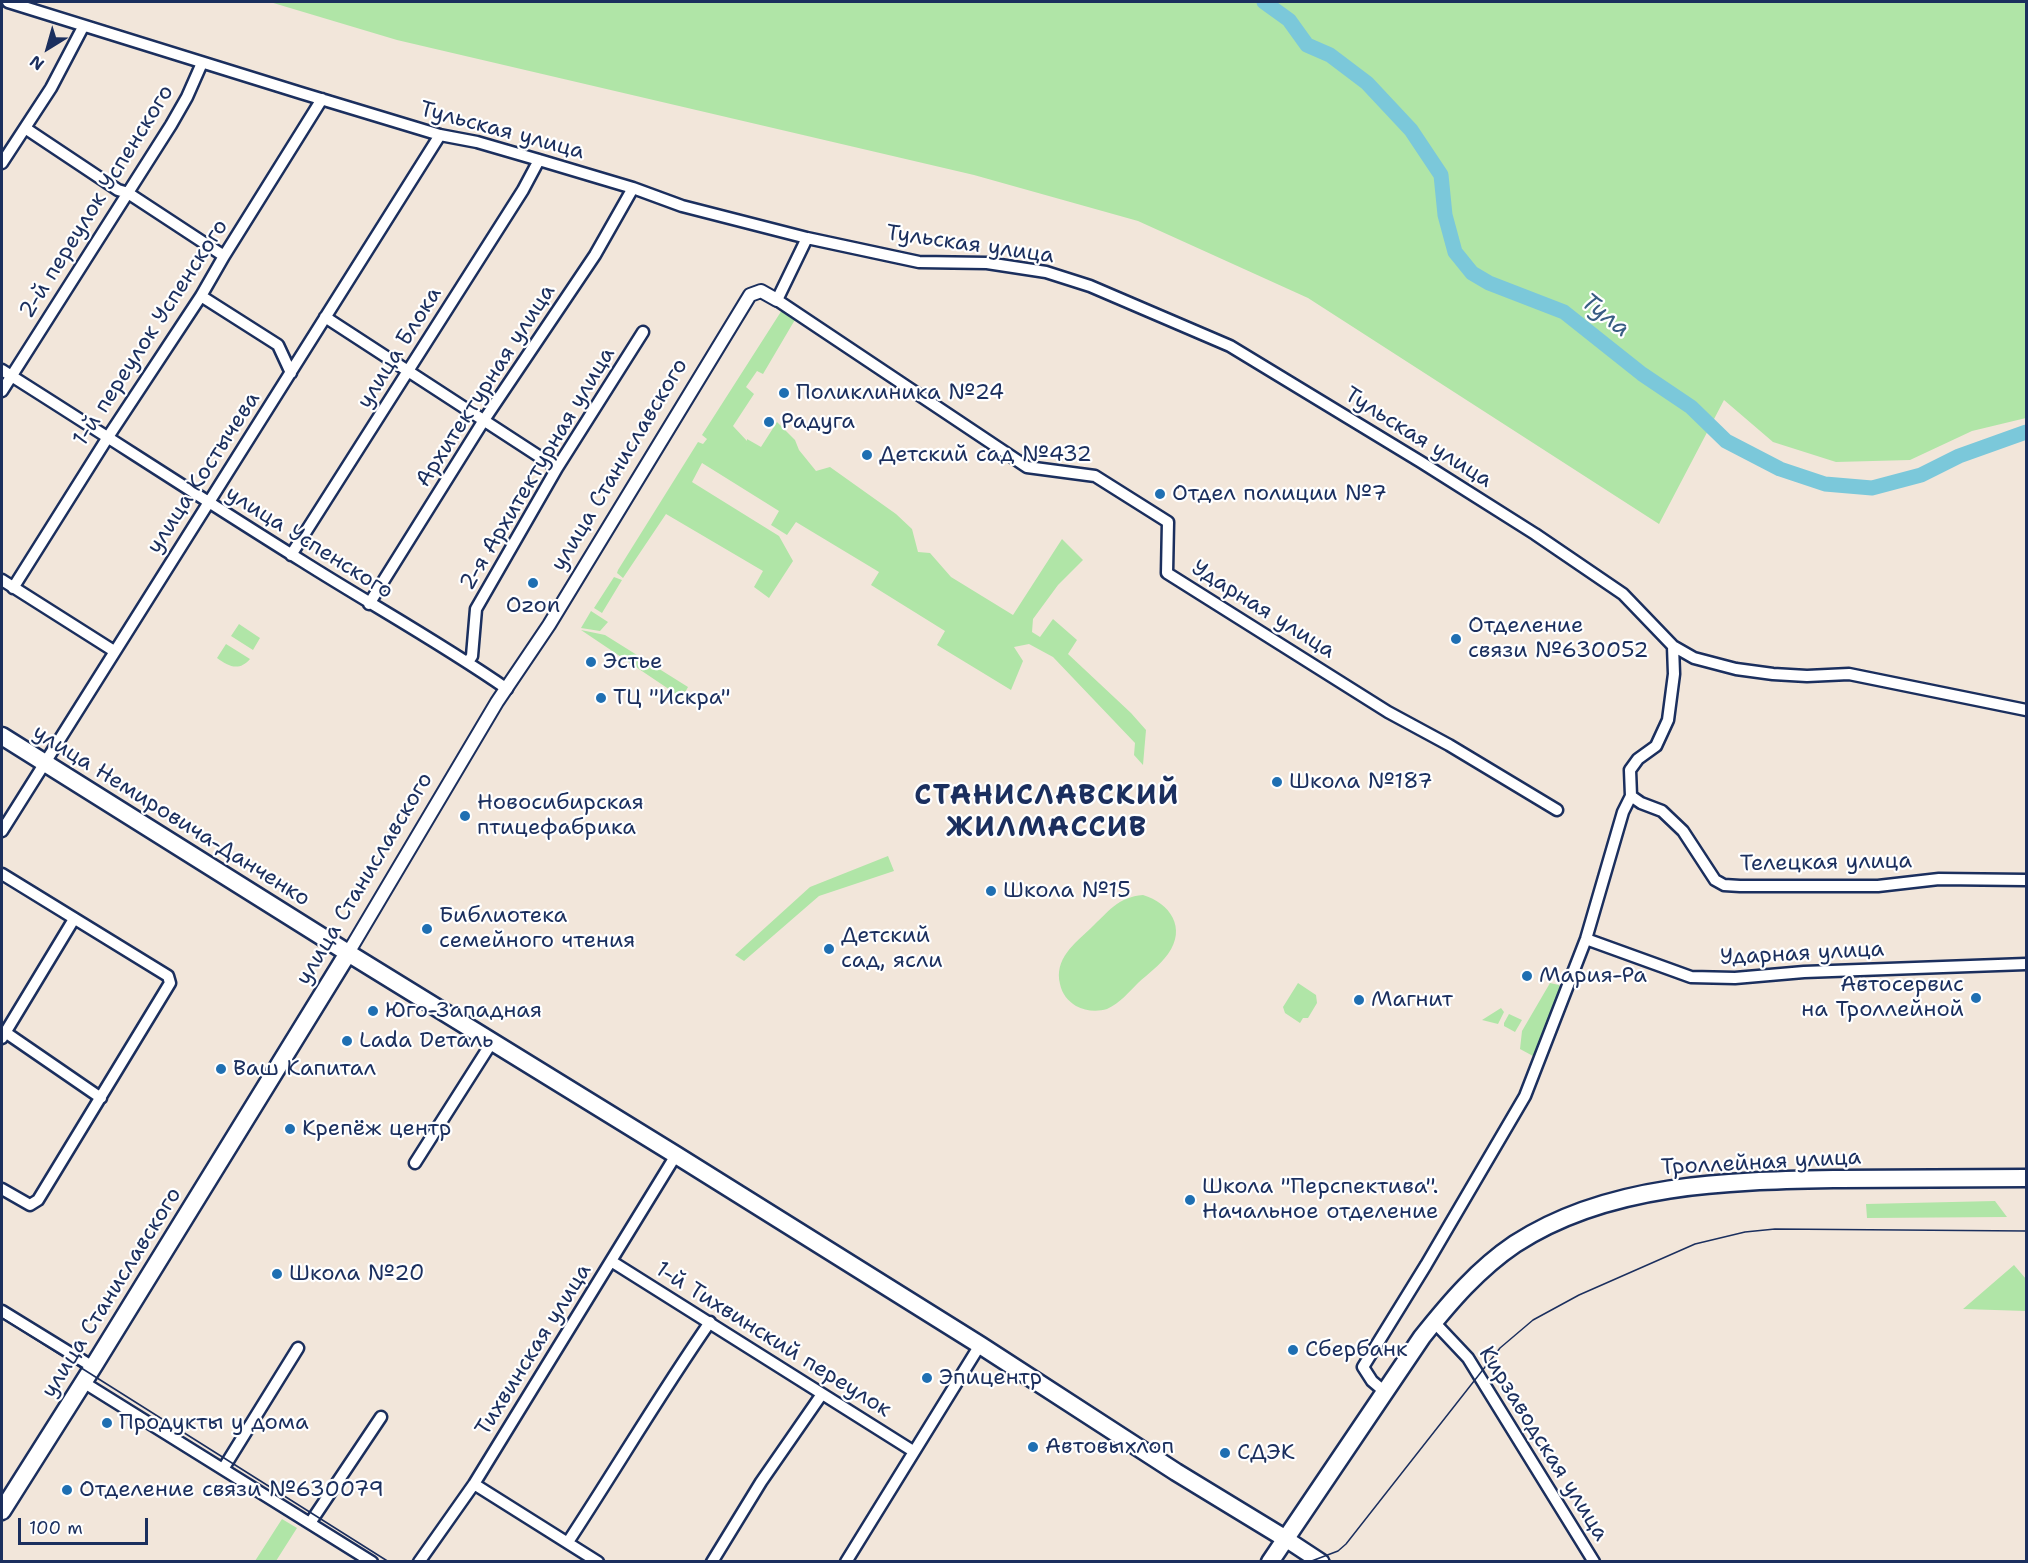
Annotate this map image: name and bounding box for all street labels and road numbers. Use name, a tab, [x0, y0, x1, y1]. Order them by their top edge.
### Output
street label: 2-й переулок Успенского	[14, 80, 180, 324]
street label: Тульская улица	[417, 96, 587, 166]
street label: 1-й переулок Успенского	[68, 215, 234, 451]
street label: Тульская улица	[884, 220, 1056, 270]
street label: Архитектурная улица	[411, 280, 561, 492]
street label: улица Блока	[352, 282, 448, 414]
street label: 2-я Архитектурная улица	[455, 343, 621, 595]
street label: улица Станиславского	[546, 354, 694, 576]
street label: Тульская улица	[1339, 382, 1497, 494]
street label: улица Костычева	[142, 387, 266, 559]
street label: улица Успенского	[220, 481, 398, 605]
street label: Ударная улица	[1186, 555, 1340, 665]
street label: улица Немировича-Данченко	[27, 719, 315, 913]
street label: улица Станиславского	[291, 768, 439, 990]
street label: Телецкая улица	[1740, 848, 1912, 878]
street label: Ударная улица	[1719, 937, 1885, 971]
street label: Троллейная улица	[1660, 1145, 1862, 1181]
street label: улица Станиславского	[36, 1183, 188, 1403]
street label: 1-й Тихвинский переулок	[650, 1256, 896, 1424]
street label: Тихвинская улица	[470, 1259, 598, 1441]
street label: Кирзаводская улица	[1472, 1342, 1614, 1546]

